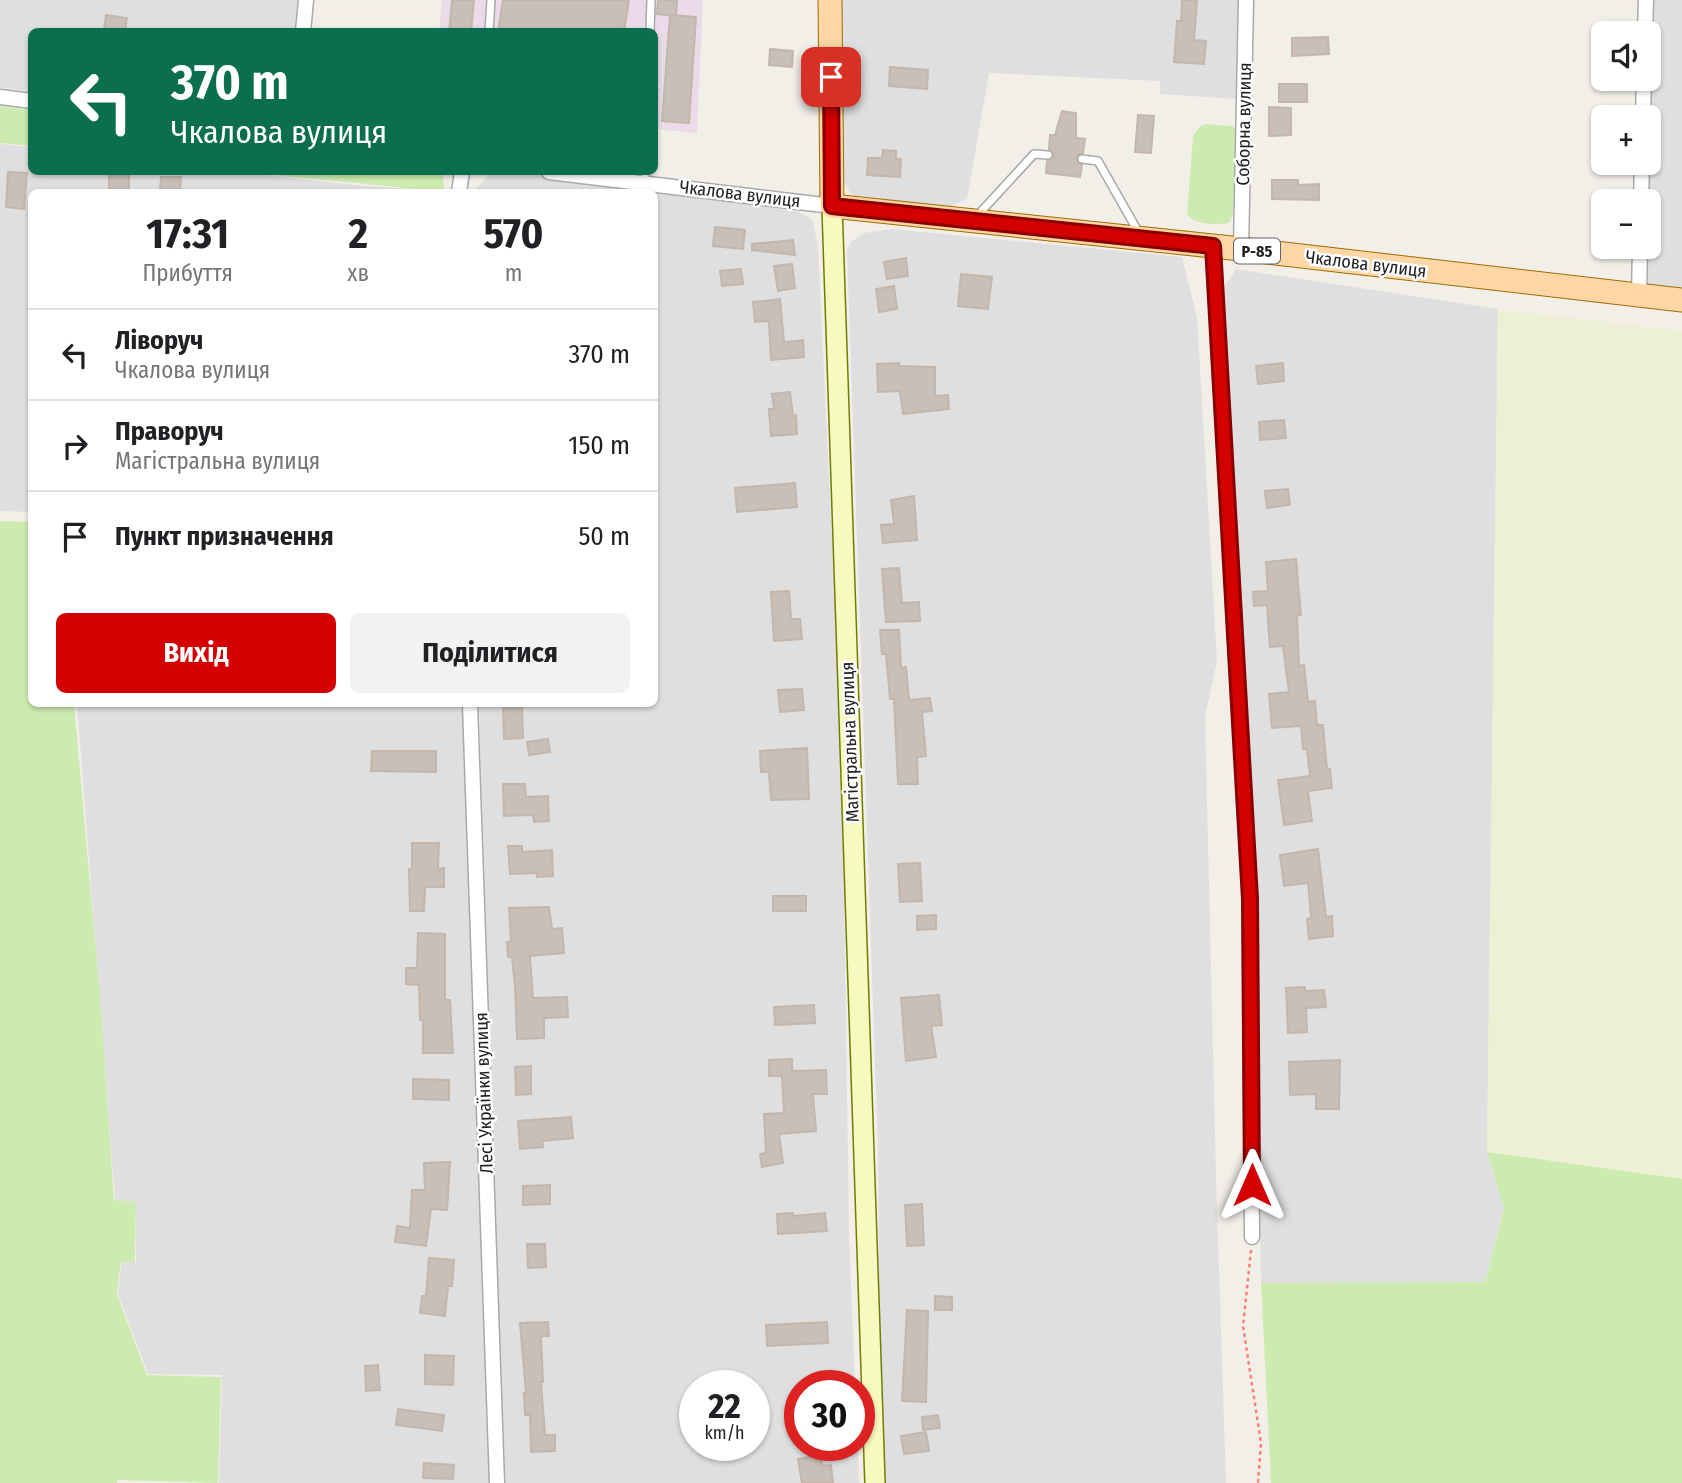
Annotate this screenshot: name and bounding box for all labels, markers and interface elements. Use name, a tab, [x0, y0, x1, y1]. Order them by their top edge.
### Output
map controls	[1591, 21, 1661, 259]
button: sound	[1591, 21, 1661, 91]
pin	[801, 47, 861, 107]
text: 370 m	[171, 53, 289, 112]
icon: left	[56, 56, 147, 147]
icon: arrive	[812, 58, 850, 96]
street label: Соборна вулиця	[1232, 62, 1256, 186]
button: +	[1591, 105, 1661, 175]
text: Чкалова вулиця	[171, 113, 387, 151]
street label: Чкалова вулиця	[678, 176, 802, 212]
button: −	[1591, 189, 1661, 259]
text: 17:31	[146, 209, 229, 259]
text: 2	[348, 209, 368, 259]
text: 570	[483, 209, 544, 259]
road number: Р-85	[1234, 238, 1280, 264]
street label: Чкалова вулиця	[1304, 246, 1428, 282]
text: Прибуття	[142, 259, 233, 287]
text: хв	[347, 259, 369, 287]
text: m	[505, 259, 522, 287]
text: Ліворуч	[115, 325, 203, 356]
icon: left	[56, 336, 94, 374]
text: 370 m	[569, 339, 630, 370]
text: Чкалова вулиця	[115, 356, 270, 384]
text: Праворуч	[115, 416, 224, 447]
icon: right	[56, 427, 94, 465]
text: 150 m	[568, 430, 630, 461]
text: Магістральна вулиця	[115, 447, 320, 475]
icon: arrive	[56, 518, 94, 556]
text: Пункт призначення	[115, 521, 334, 552]
text: 50 m	[578, 521, 630, 552]
button: Вихід	[56, 613, 336, 693]
button: Поділитися	[350, 613, 630, 693]
street label: Магістральна вулиця	[836, 661, 864, 823]
street label: Лесі Українки вулиця	[470, 1012, 498, 1174]
position arrow	[1215, 1148, 1289, 1222]
speed limit sign: 30	[784, 1370, 875, 1461]
text: 22	[708, 1385, 741, 1427]
text: km/h	[704, 1422, 745, 1444]

